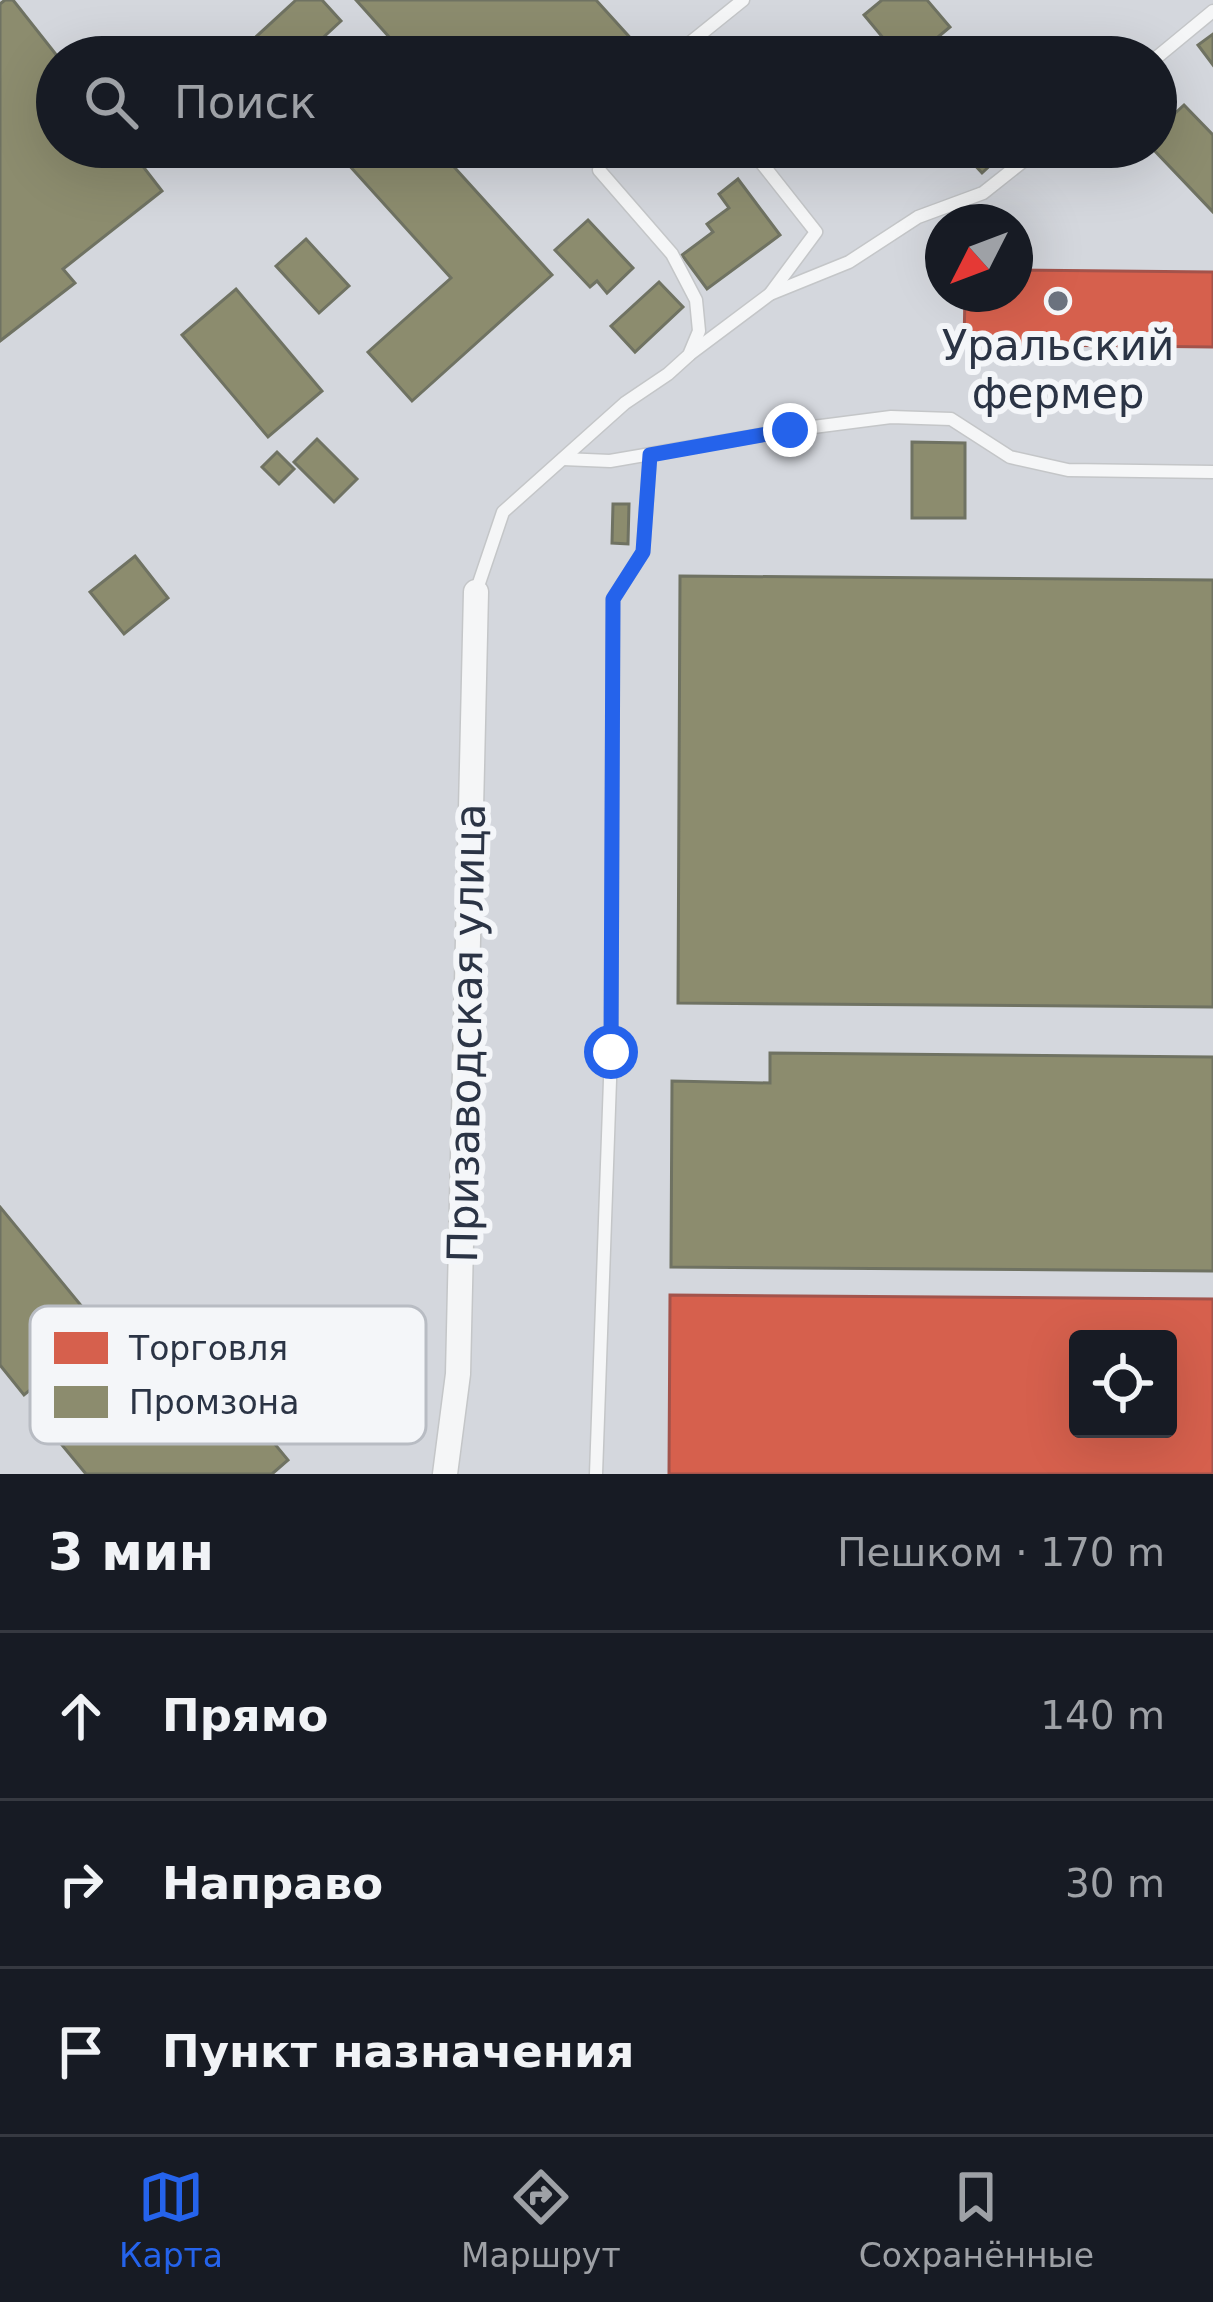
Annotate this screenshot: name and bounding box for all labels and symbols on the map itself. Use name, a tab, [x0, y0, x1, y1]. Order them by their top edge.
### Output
north arrow	[925, 204, 1033, 312]
marker: Уральский фермер	[1045, 288, 1071, 314]
place label: Уральский фермер	[942, 321, 1174, 418]
route end	[763, 403, 817, 457]
street label: Призаводская улица	[438, 803, 495, 1263]
route start	[584, 1025, 638, 1079]
legend	[30, 1306, 426, 1444]
text: Торговля	[128, 1329, 288, 1368]
text: Промзона	[129, 1383, 299, 1422]

